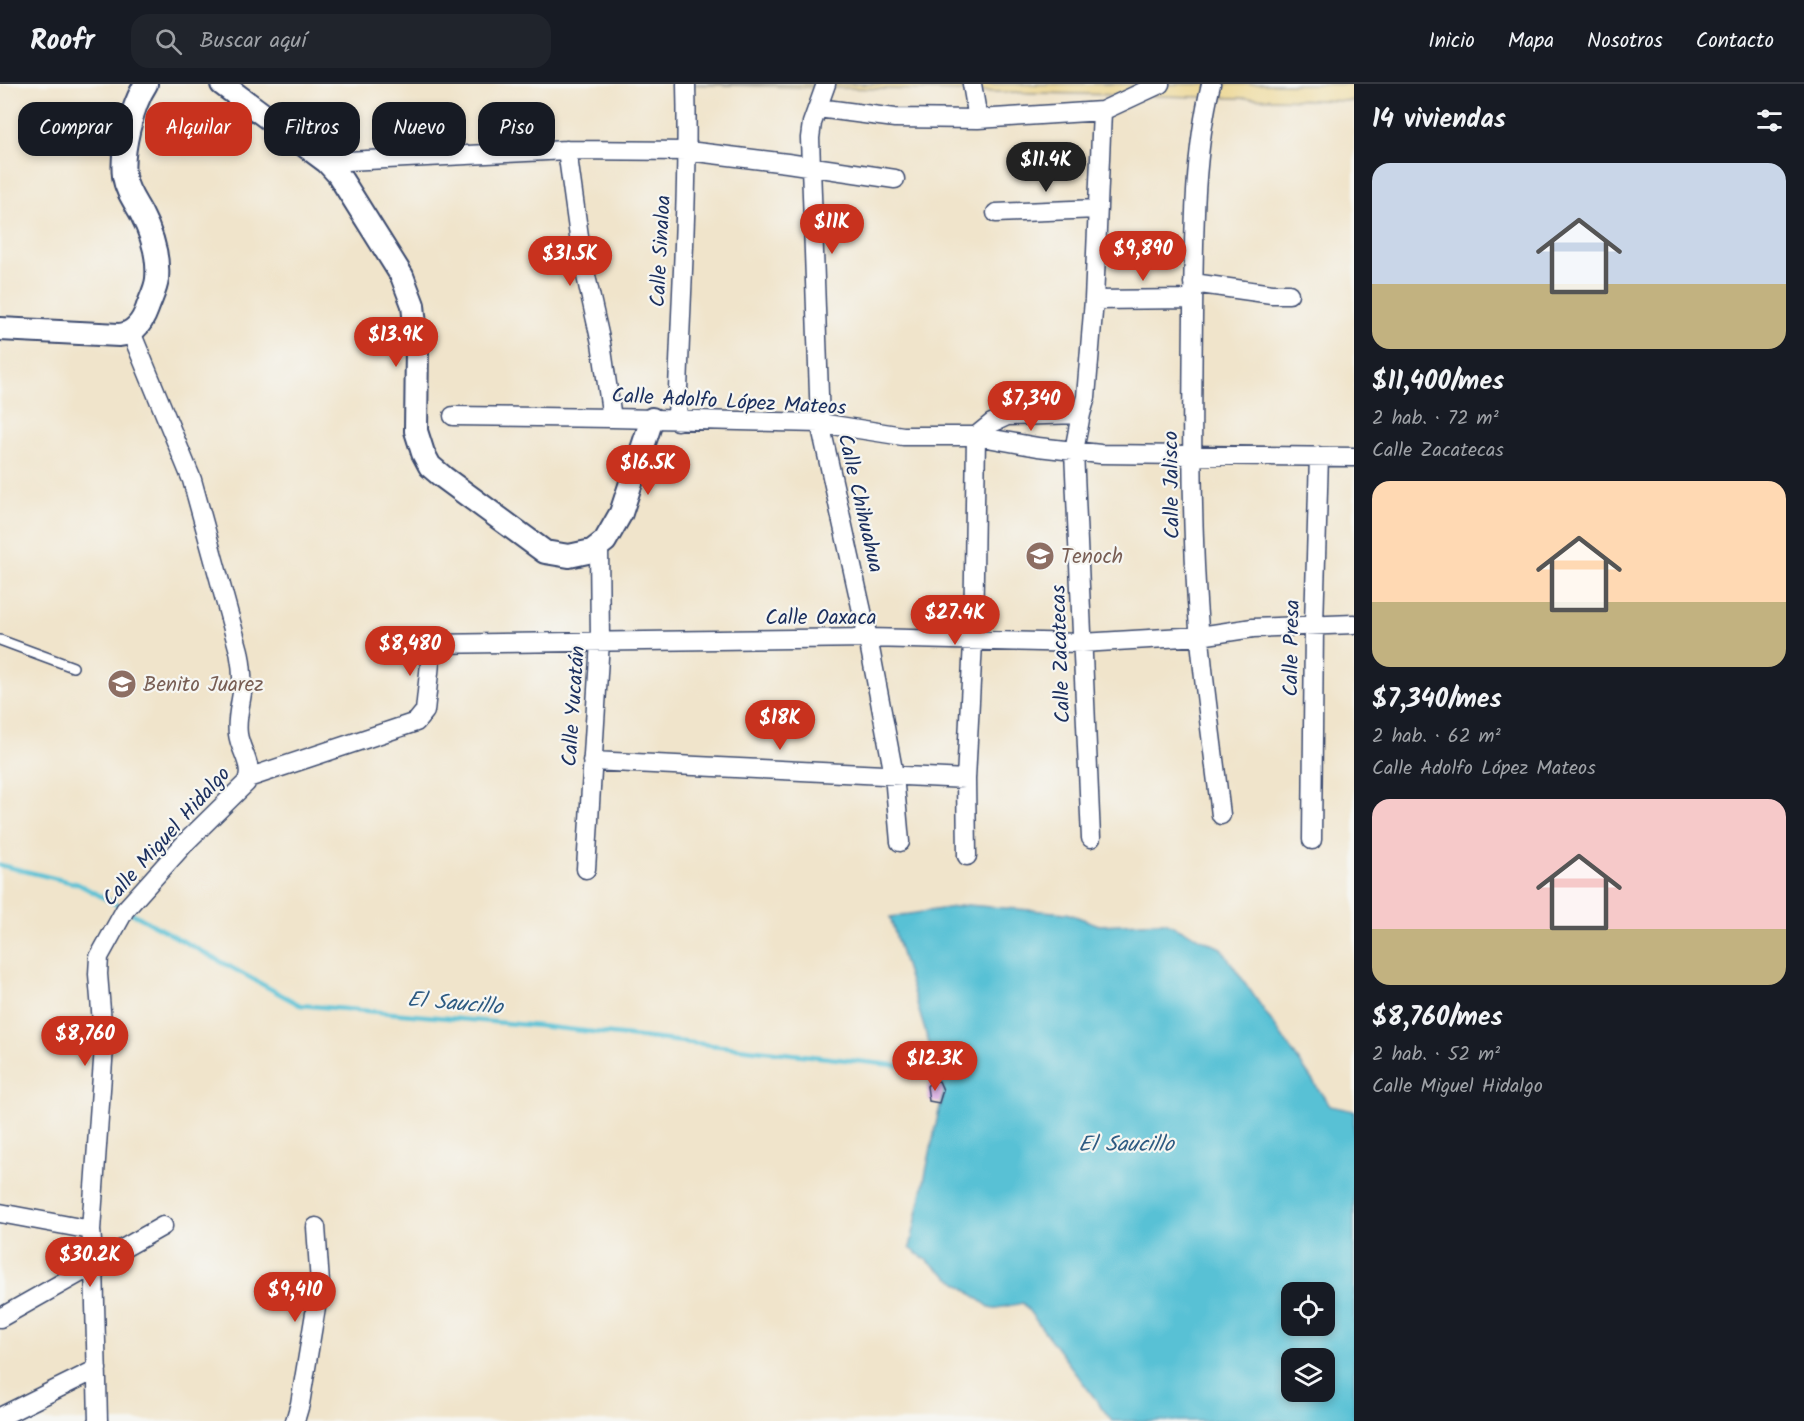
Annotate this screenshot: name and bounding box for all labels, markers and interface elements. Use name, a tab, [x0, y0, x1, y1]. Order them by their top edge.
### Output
search box	[131, 14, 551, 68]
text: Roofr	[30, 19, 95, 64]
text: Buscar aquí	[200, 24, 306, 59]
icon: search	[152, 25, 185, 58]
text: Inicio	[1428, 25, 1475, 58]
text: Mapa	[1508, 25, 1554, 58]
text: Nosotros	[1587, 25, 1663, 58]
text: Contacto	[1696, 25, 1774, 58]
text: 14 viviendas	[1372, 99, 1506, 141]
chip: Comprar	[18, 102, 133, 156]
chip: Alquilar	[145, 102, 252, 156]
chip: Filtros	[264, 102, 360, 156]
chip: Nuevo	[372, 102, 466, 156]
chip: Piso	[478, 102, 555, 156]
icon: filters	[1753, 104, 1786, 137]
pin: $11.4K	[997, 142, 1095, 193]
text: $11.4K	[1020, 145, 1072, 177]
street label: Calle Sinaloa	[642, 194, 681, 308]
icon: home	[1525, 202, 1633, 310]
pin: $11K	[796, 204, 868, 255]
text: $11K	[814, 207, 850, 239]
pin: $9,890	[1094, 231, 1192, 282]
text: $9,890	[1113, 234, 1173, 266]
pin: $31.5K	[521, 236, 619, 287]
text: $31.5K	[542, 239, 598, 271]
pin: $13.9K	[347, 317, 445, 368]
text: $13.9K	[368, 320, 424, 352]
text: $11,400/mes	[1372, 361, 1504, 403]
street label: Calle Adolfo López Mateos	[611, 380, 847, 425]
pin: $7,340	[982, 381, 1080, 432]
text: $7,340	[1002, 384, 1060, 416]
text: 2 hab. · 72 m²	[1372, 403, 1499, 435]
street label: Calle Chihuahua	[828, 431, 892, 576]
street label: Calle Jalisco	[1155, 431, 1190, 539]
text: Calle Zacatecas	[1372, 435, 1504, 467]
pin: $16.5K	[599, 445, 697, 496]
text: $16.5K	[620, 448, 676, 480]
icon: home	[1525, 520, 1633, 628]
school or university icon: Tenoch	[1024, 540, 1056, 572]
place label: Tenoch	[1061, 541, 1123, 574]
street label: Calle Zacatecas	[1043, 584, 1080, 724]
pin: $27.4K	[906, 595, 1004, 646]
text: $27.4K	[925, 598, 985, 630]
street label: Calle Presa	[1275, 599, 1310, 697]
street label: Calle Oaxaca	[765, 602, 877, 635]
pin: $8,480	[361, 626, 459, 677]
text: $8,480	[379, 629, 441, 661]
street label: Calle Yucatán	[554, 644, 595, 768]
school or university icon: Benito Juarez	[106, 668, 138, 700]
place label: Benito Juarez	[143, 669, 264, 702]
text: $7,340/mes	[1372, 679, 1502, 721]
pin: $18K	[744, 700, 816, 751]
text: $18K	[759, 703, 801, 735]
text: 2 hab. · 62 m²	[1372, 721, 1501, 753]
text: Calle Adolfo López Mateos	[1372, 753, 1596, 785]
street label: Calle Miguel Hidalgo	[95, 759, 239, 915]
icon: home	[1525, 838, 1633, 946]
water label: El Saucillo	[406, 983, 506, 1026]
text: $8,760/mes	[1372, 997, 1503, 1039]
pin: $8,760	[36, 1016, 134, 1067]
text: $8,760	[55, 1019, 115, 1051]
text: 2 hab. · 52 m²	[1372, 1039, 1500, 1071]
pin: $12.3K	[886, 1041, 984, 1092]
text: $12.3K	[906, 1044, 964, 1076]
text: Calle Miguel Hidalgo	[1372, 1071, 1543, 1103]
water label: El Saucillo	[1078, 1128, 1176, 1163]
pin: $30.2K	[41, 1237, 139, 1288]
text: $30.2K	[59, 1240, 121, 1272]
pin: $9,410	[246, 1272, 344, 1323]
text: $9,410	[268, 1275, 322, 1307]
map controls	[1281, 1282, 1335, 1402]
button: locate	[1281, 1282, 1335, 1336]
button: layers	[1281, 1348, 1335, 1402]

